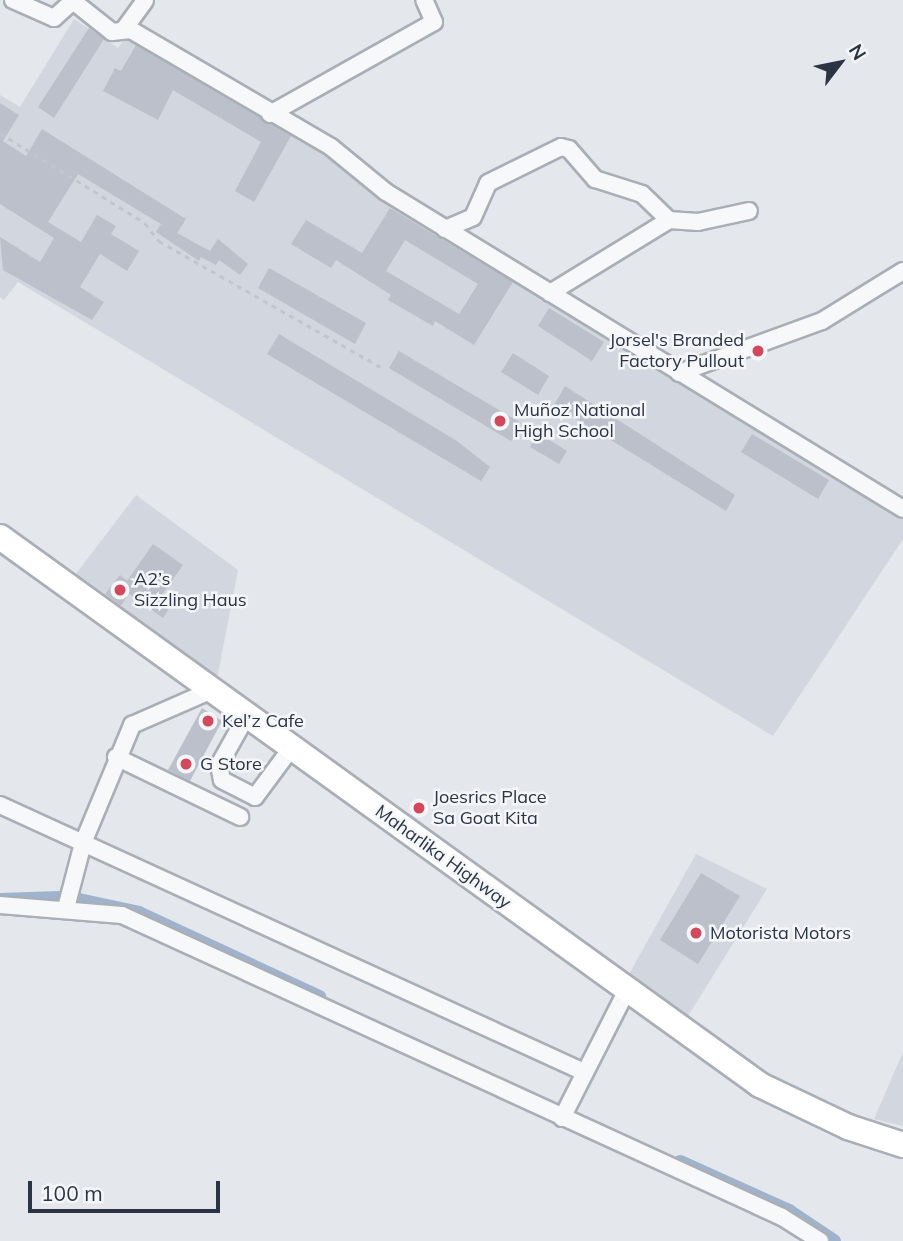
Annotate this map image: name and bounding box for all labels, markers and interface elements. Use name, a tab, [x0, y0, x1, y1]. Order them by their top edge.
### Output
north arrow	[805, 28, 875, 98]
text: N	[844, 39, 872, 64]
place label: Jorsel's Branded Factory Pullout	[609, 330, 744, 372]
marker: Jorsel's Branded Factory Pullout	[750, 343, 766, 359]
place label: Muñoz National High School	[514, 400, 645, 442]
marker: Muñoz National High School	[492, 413, 508, 429]
place label: A2’s Sizzling Haus	[134, 569, 247, 612]
marker: A2’s Sizzling Haus	[112, 582, 128, 598]
place label: Kel’z Cafe	[222, 710, 304, 732]
marker: Kel’z Cafe	[200, 713, 216, 729]
place label: G Store	[200, 753, 262, 775]
marker: G Store	[178, 756, 194, 772]
place label: Joesrics Place Sa Goat Kita	[433, 787, 547, 830]
marker: Joesrics Place Sa Goat Kita	[411, 800, 427, 816]
street label: Maharlika Highway	[371, 801, 515, 913]
place label: Motorista Motors	[710, 922, 851, 944]
marker: Motorista Motors	[688, 925, 704, 941]
scale bar	[32, 1168, 224, 1212]
text: 100 m	[41, 1180, 103, 1206]

